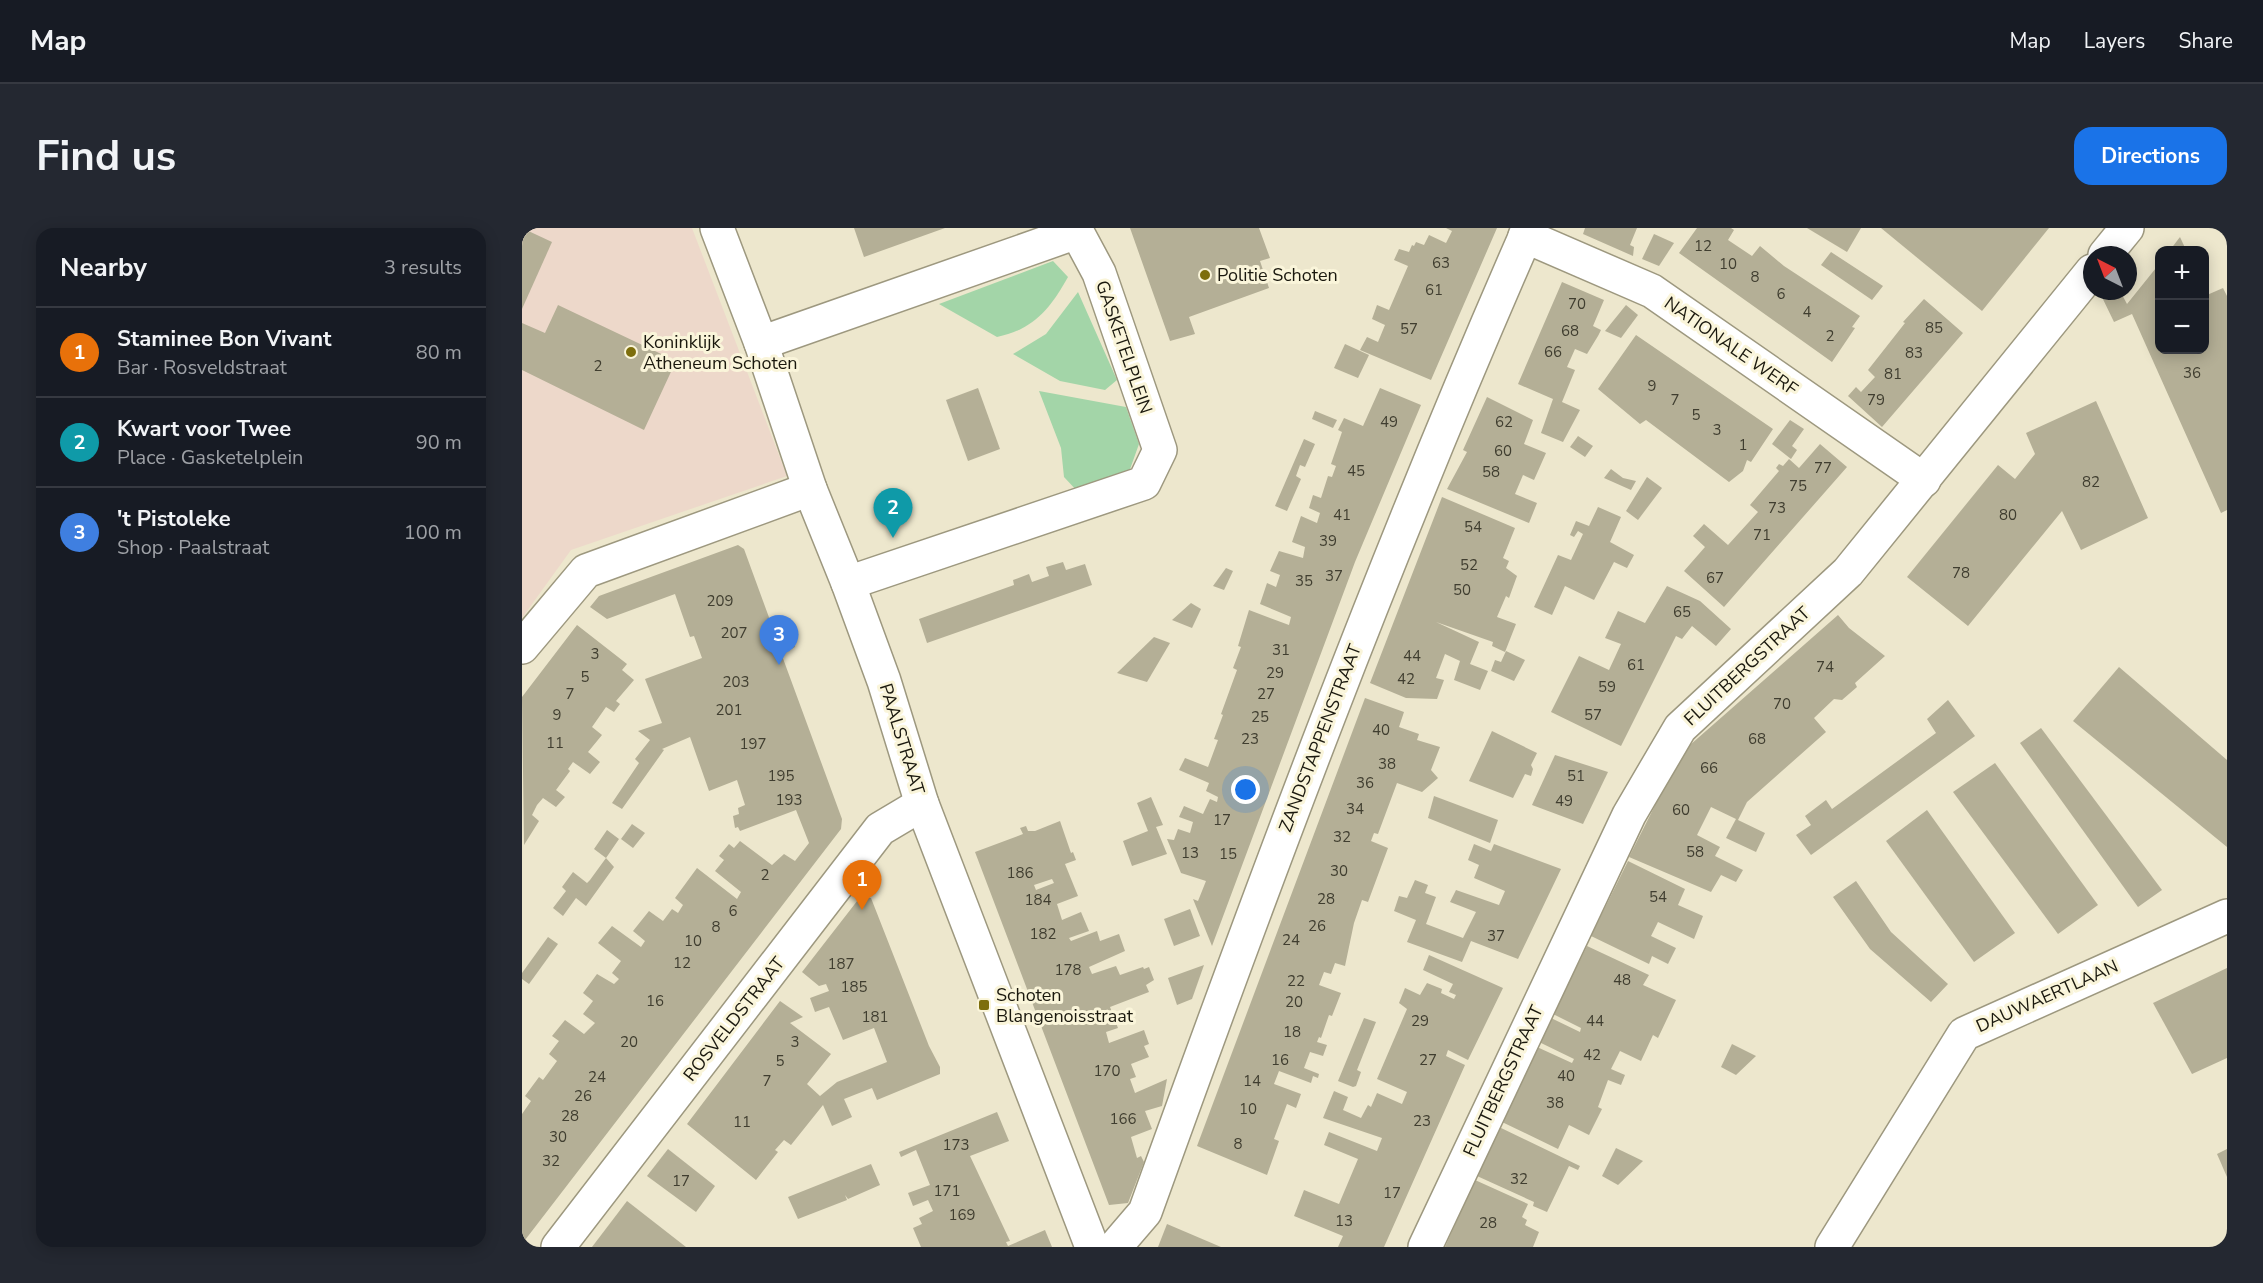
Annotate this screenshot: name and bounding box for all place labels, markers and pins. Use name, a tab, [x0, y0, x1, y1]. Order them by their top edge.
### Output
place label: Politie Schoten	[1217, 263, 1338, 287]
marker: Politie Schoten	[1198, 268, 1212, 282]
place label: Koninklijk Atheneum Schoten	[643, 330, 798, 375]
marker: Koninklijk Atheneum Schoten	[624, 345, 638, 359]
pin: 2	[874, 488, 913, 538]
pin: 3	[760, 616, 798, 665]
pin: 1	[842, 860, 882, 910]
place label: Schoten Blangenoisstraat	[996, 983, 1134, 1028]
marker: Schoten Blangenoisstraat	[977, 998, 991, 1012]

